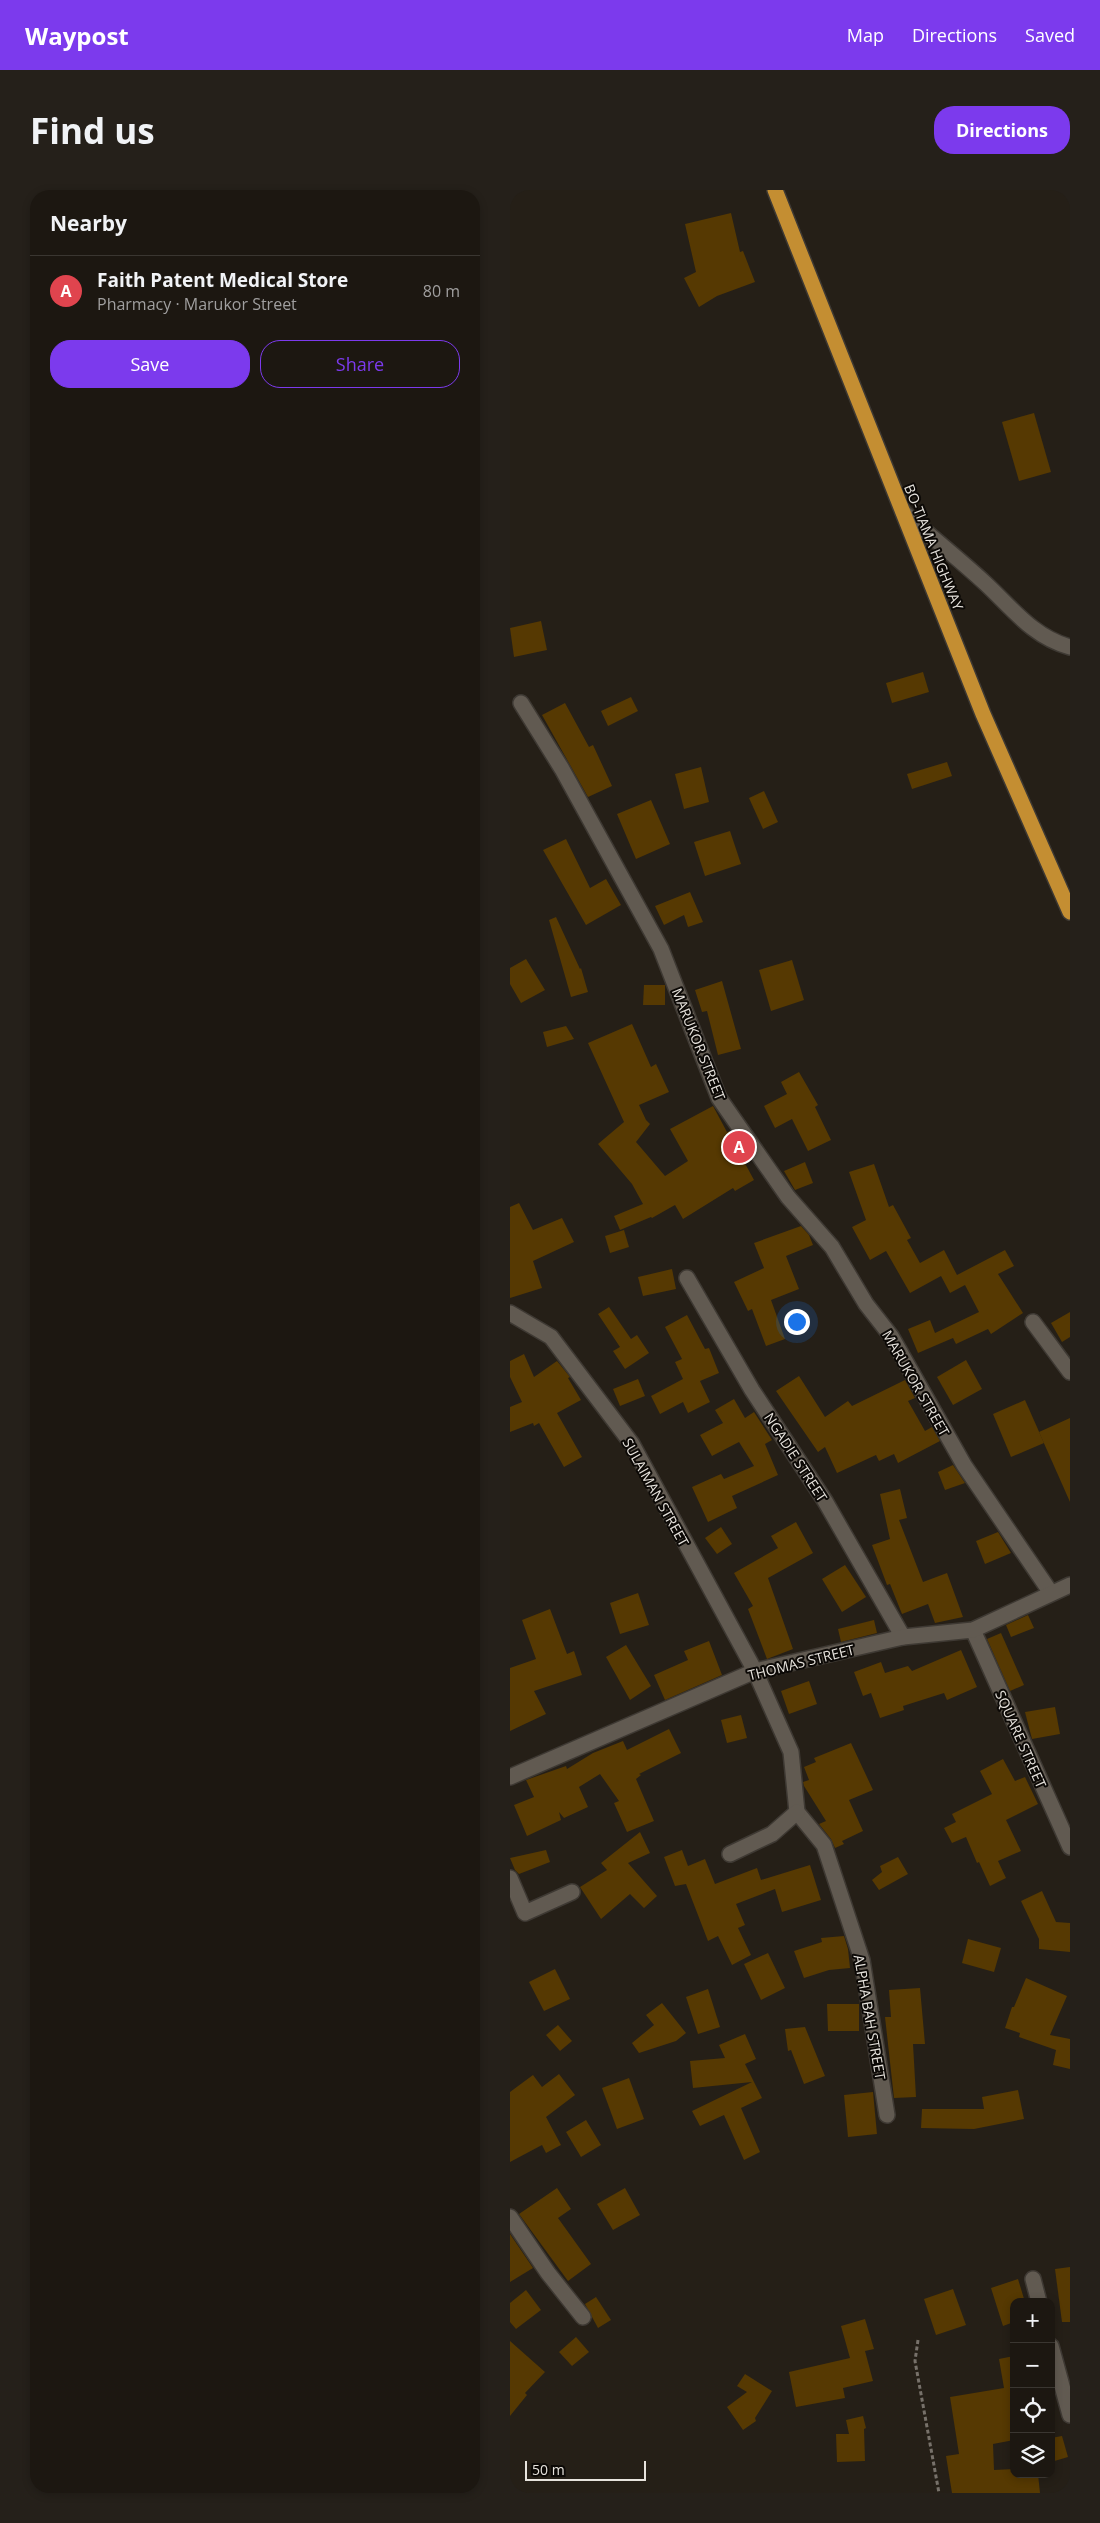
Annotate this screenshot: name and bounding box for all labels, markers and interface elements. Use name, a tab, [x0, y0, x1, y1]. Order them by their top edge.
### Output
text: Waypost	[25, 19, 129, 52]
text: Map	[847, 23, 884, 47]
text: Directions	[912, 23, 997, 47]
text: Saved	[1025, 23, 1075, 47]
button: Directions	[934, 106, 1070, 154]
text: Find us	[30, 107, 155, 154]
text: Nearby	[50, 209, 127, 237]
text: Faith Patent Medical Store	[97, 267, 348, 293]
text: A	[60, 280, 72, 302]
text: 80 m	[423, 280, 460, 302]
text: Pharmacy · Marukor Street	[97, 293, 297, 315]
button: Save	[50, 340, 250, 388]
button: Share	[260, 340, 460, 388]
street label: BO-TIAMA HIGHWAY	[900, 481, 968, 613]
street label: MARUKOR STREET	[668, 985, 730, 1103]
pin: A	[723, 1128, 755, 1166]
your location	[784, 1309, 810, 1335]
street label: MARUKOR STREET	[878, 1327, 954, 1440]
street label: NGADIE STREET	[760, 1409, 832, 1505]
street label: SULAIMAN STREET	[618, 1435, 694, 1550]
street label: THOMAS STREET	[746, 1640, 856, 1684]
street label: SQUARE STREET	[991, 1687, 1051, 1791]
street label: ALPHA BAH STREET	[850, 1953, 890, 2081]
map controls	[1010, 2298, 1055, 2478]
button: +	[1010, 2298, 1055, 2343]
button: −	[1010, 2343, 1055, 2388]
button: locate	[1010, 2388, 1055, 2433]
button: layers	[1010, 2433, 1055, 2478]
scale bar	[525, 2458, 646, 2481]
text: 50 m	[532, 2460, 565, 2479]

